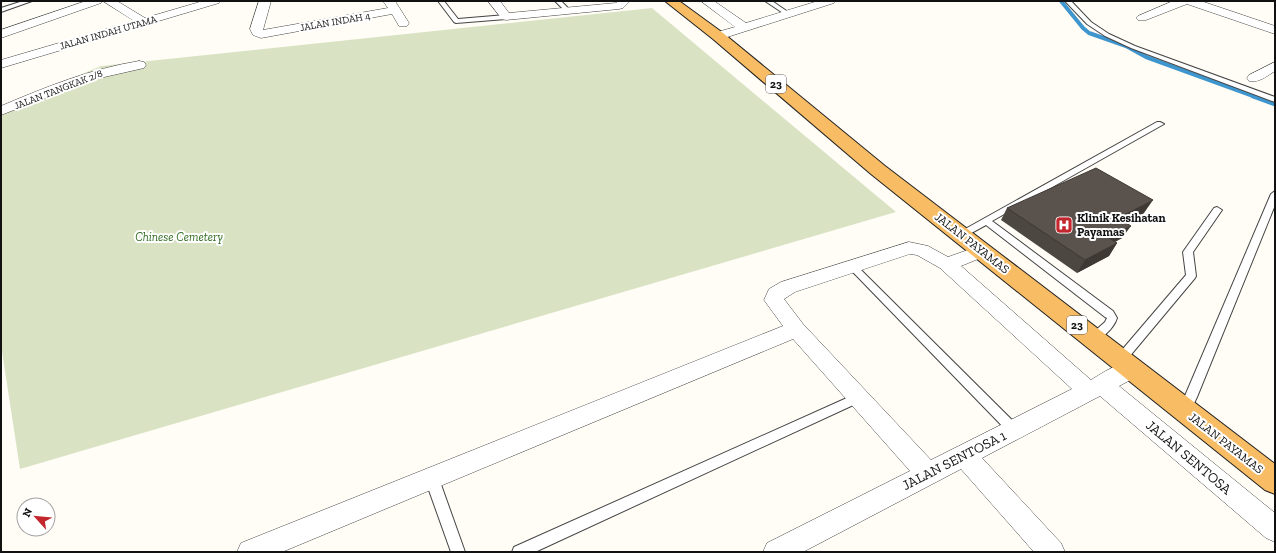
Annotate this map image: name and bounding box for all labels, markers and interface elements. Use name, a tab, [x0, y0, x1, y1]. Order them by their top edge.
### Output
street label: JALAN INDAH 4	[299, 10, 372, 34]
street label: JALAN INDAH UTAMA	[58, 13, 159, 53]
street label: JALAN TANGKAK 2/8	[12, 68, 104, 112]
road number: 23	[766, 75, 786, 93]
street label: JALAN PAYAMAS	[932, 210, 1012, 276]
place label: Klinik Kesihatan Payamas	[1077, 211, 1166, 239]
hospital icon: Klinik Kesihatan Payamas	[1054, 215, 1074, 235]
park label: Chinese Cemetery	[135, 230, 223, 244]
road number: 23	[1067, 316, 1087, 334]
street label: JALAN PAYAMAS	[1186, 410, 1266, 476]
street label: JALAN SENTOSA	[1143, 417, 1236, 499]
street label: JALAN SENTOSA 1	[899, 427, 1010, 494]
north arrow	[16, 497, 56, 537]
text: N	[20, 505, 36, 519]

